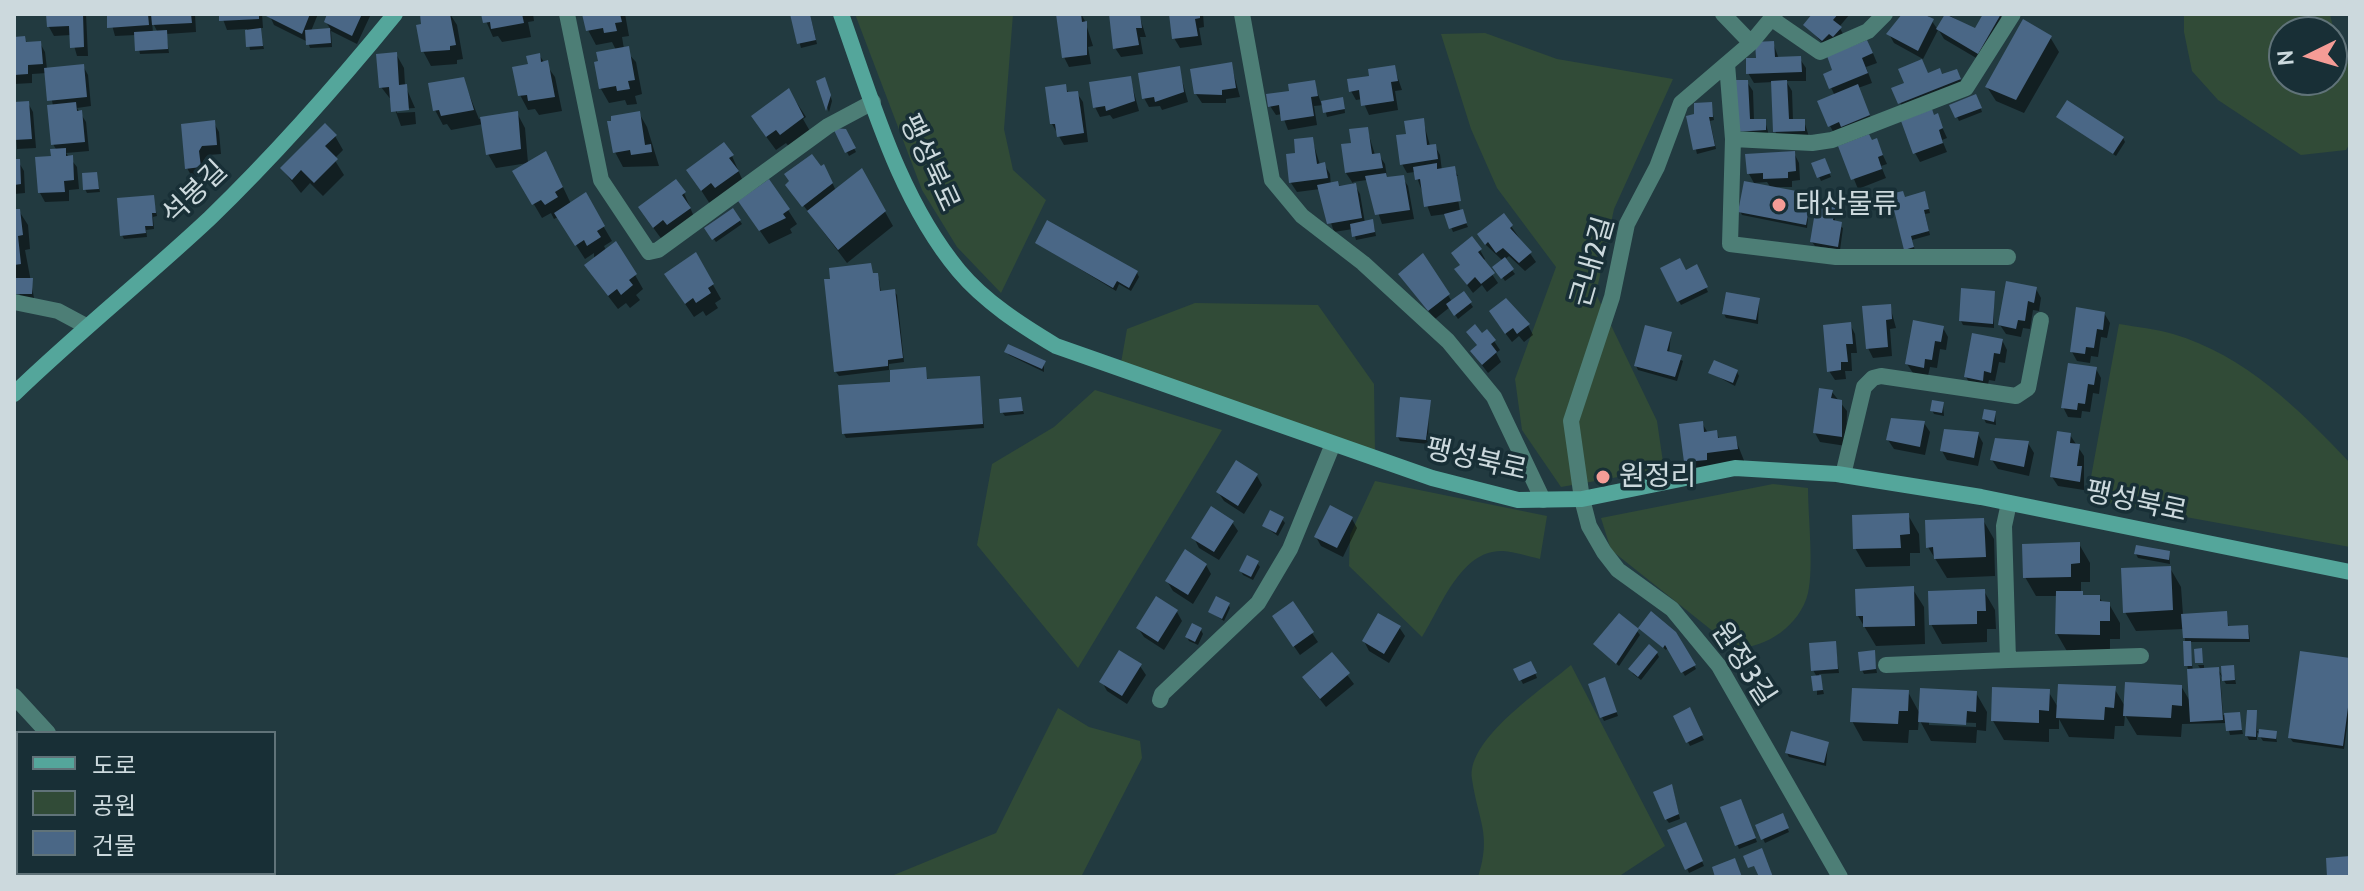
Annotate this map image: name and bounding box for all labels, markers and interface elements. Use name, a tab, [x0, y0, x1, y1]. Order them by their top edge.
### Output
north arrow	[2268, 16, 2348, 96]
text: N	[2271, 49, 2300, 67]
street label: 팽성북로	[892, 109, 966, 217]
street label: 석봉길	[156, 154, 234, 232]
place label: 태산물류	[1795, 188, 1898, 222]
marker: 태산물류	[1770, 196, 1788, 214]
street label: 근내2길	[1564, 213, 1622, 311]
street label: 팽성북로	[1422, 432, 1530, 488]
place label: 원정리	[1619, 460, 1696, 494]
marker: 원정리	[1594, 468, 1612, 486]
street label: 팽성북로	[2082, 475, 2190, 529]
street label: 원정3길	[1704, 616, 1782, 712]
legend	[16, 731, 276, 875]
text: 도로	[92, 751, 136, 780]
text: 공원	[92, 791, 136, 820]
text: 건물	[92, 831, 136, 860]

